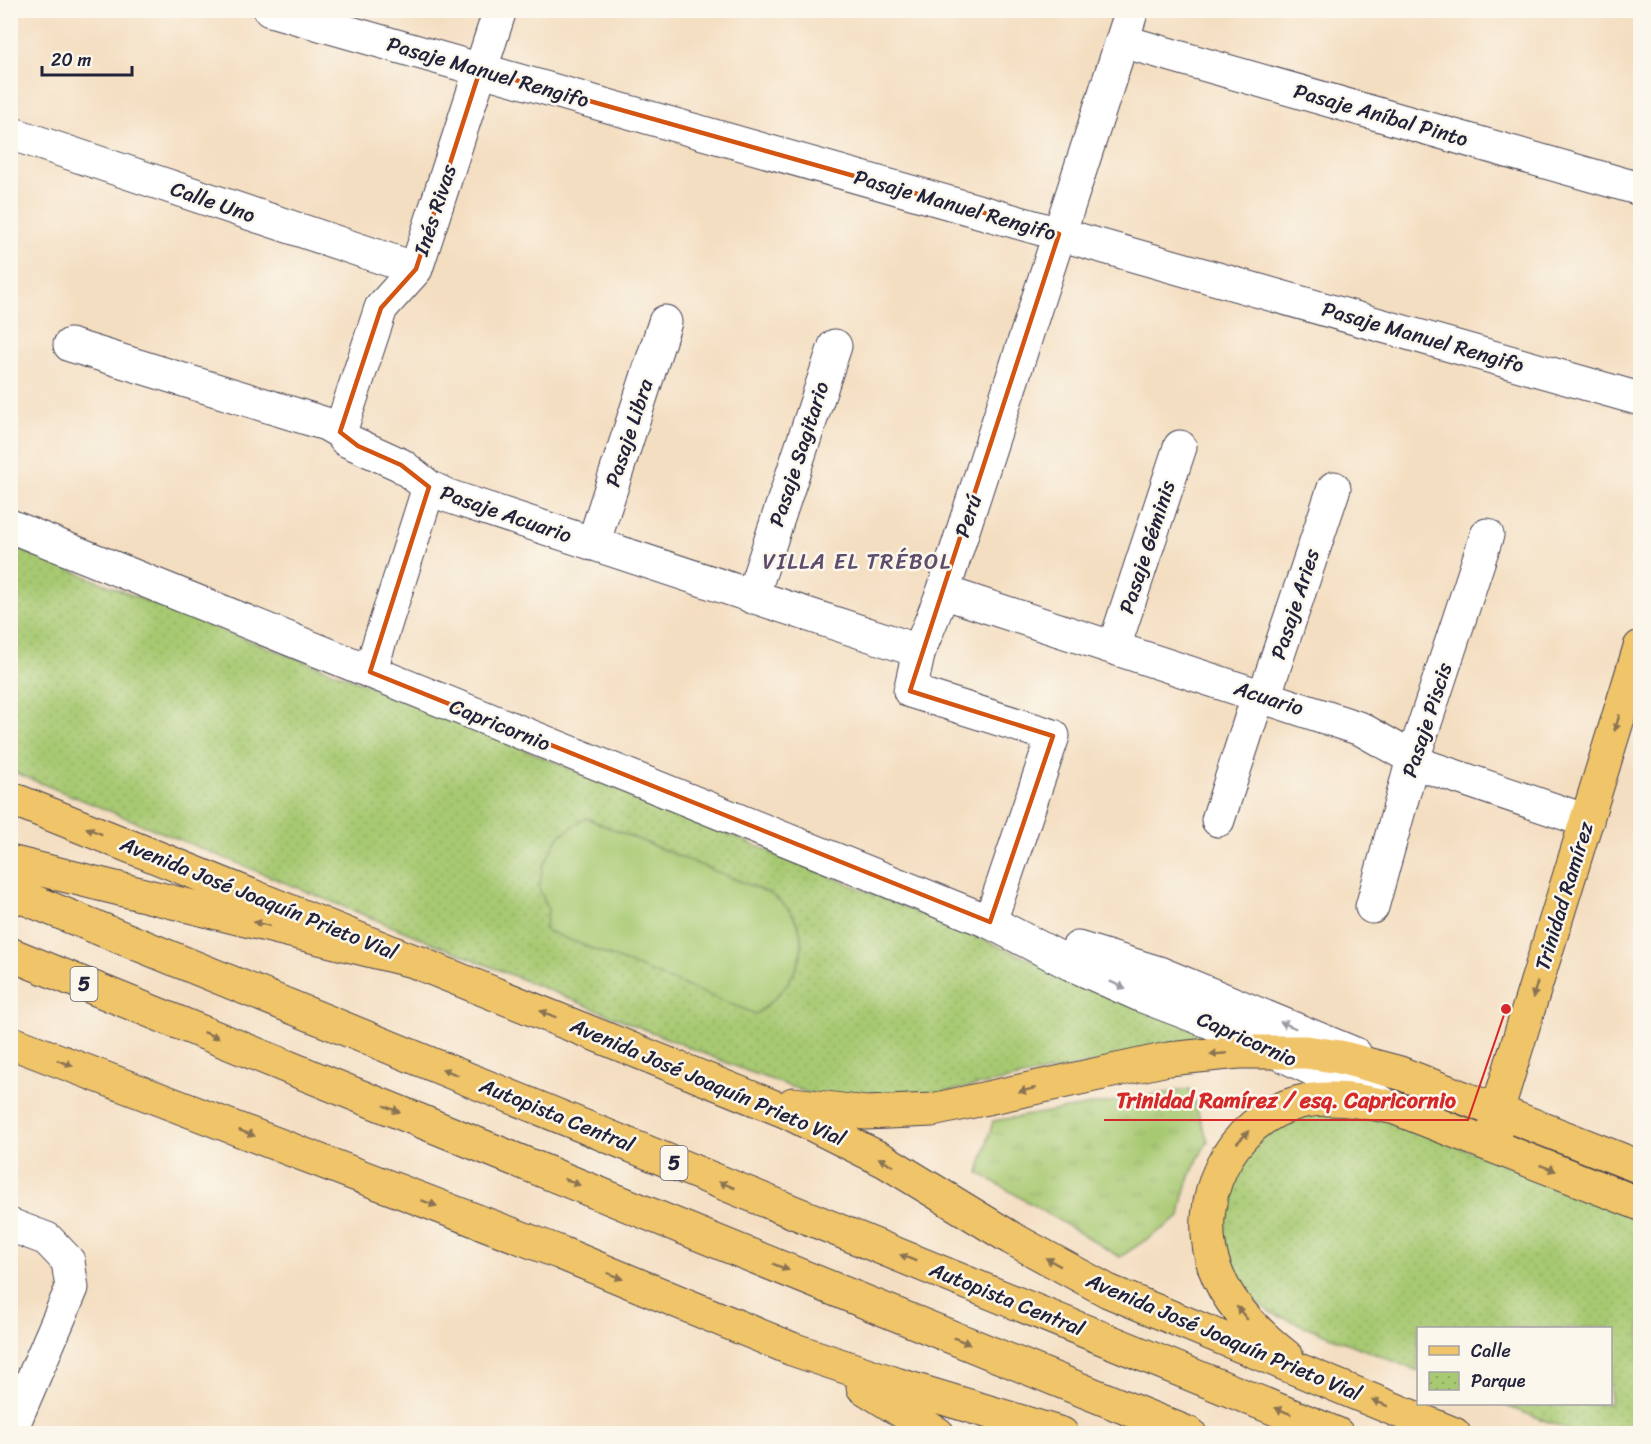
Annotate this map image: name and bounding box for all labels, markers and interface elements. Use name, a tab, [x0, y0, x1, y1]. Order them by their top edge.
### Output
street label: Pasaje Manuel Rengifo	[382, 25, 594, 119]
scale bar	[42, 39, 132, 77]
text: 20 m	[51, 44, 91, 76]
street label: Pasaje Aníbal Pinto	[1289, 72, 1473, 158]
street label: Pasaje Manuel Rengifo	[849, 158, 1061, 252]
street label: Inés Rivas	[402, 159, 468, 262]
street label: Calle Uno	[165, 170, 261, 234]
street label: Pasaje Manuel Rengifo	[1317, 290, 1529, 384]
street label: Pasaje Libra	[594, 374, 664, 492]
street label: Pasaje Sagitario	[758, 376, 840, 532]
street label: Pasaje Acuario	[435, 474, 577, 554]
street label: Pasaje Géminis	[1108, 475, 1187, 619]
street label: Perú	[943, 489, 993, 543]
district label: VILLA EL TRÉBOL	[763, 542, 951, 581]
street label: Pasaje Aries	[1259, 543, 1331, 664]
street label: Pasaje Piscis	[1391, 657, 1464, 782]
street label: Acuario	[1228, 669, 1309, 727]
street label: Capricornio	[444, 687, 557, 763]
one-way arrow	[1612, 714, 1621, 732]
street label: Trinidad Ramírez	[1523, 816, 1605, 975]
street label: Avenida José Joaquín Prieto Vial	[114, 825, 404, 971]
one-way arrow	[85, 826, 103, 835]
one-way arrow	[253, 919, 271, 929]
road number: 5	[70, 967, 98, 1001]
one-way arrow	[1110, 980, 1128, 990]
one-way arrow	[1530, 981, 1539, 999]
street label: Capricornio	[1191, 1000, 1304, 1078]
street label: Avenida José Joaquín Prieto Vial	[563, 1006, 853, 1158]
one-way arrow	[539, 1009, 557, 1018]
one-way arrow	[1278, 1020, 1296, 1030]
one-way arrow	[202, 1031, 220, 1040]
one-way arrow	[1209, 1049, 1228, 1059]
one-way arrow	[56, 1059, 74, 1068]
one-way arrow	[440, 1066, 458, 1076]
street label: Autopista Central	[473, 1066, 641, 1164]
callout: Trinidad Ramírez / esq. Capricornio	[1104, 1080, 1468, 1120]
text: Trinidad Ramírez / esq. Capricornio	[1116, 1081, 1456, 1120]
one-way arrow	[1017, 1085, 1036, 1095]
one-way arrow	[383, 1104, 401, 1114]
one-way arrow	[238, 1129, 256, 1138]
one-way arrow	[1236, 1130, 1250, 1144]
road number: 5	[660, 1146, 688, 1180]
one-way arrow	[877, 1157, 894, 1167]
one-way arrow	[1539, 1164, 1557, 1173]
one-way arrow	[563, 1178, 581, 1187]
one-way arrow	[718, 1180, 736, 1190]
one-way arrow	[420, 1199, 438, 1208]
street label: Autopista Central	[923, 1250, 1091, 1348]
one-way arrow	[899, 1253, 917, 1262]
one-way arrow	[1044, 1257, 1061, 1267]
street label: Avenida José Joaquín Prieto Vial	[1079, 1261, 1369, 1413]
one-way arrow	[772, 1263, 790, 1272]
one-way arrow	[606, 1272, 624, 1281]
one-way arrow	[1236, 1306, 1249, 1321]
legend	[1417, 1327, 1612, 1405]
text: Calle	[1471, 1335, 1511, 1367]
one-way arrow	[953, 1336, 971, 1346]
text: Parque	[1471, 1365, 1526, 1397]
one-way arrow	[1371, 1398, 1389, 1408]
one-way arrow	[1274, 1406, 1292, 1415]

